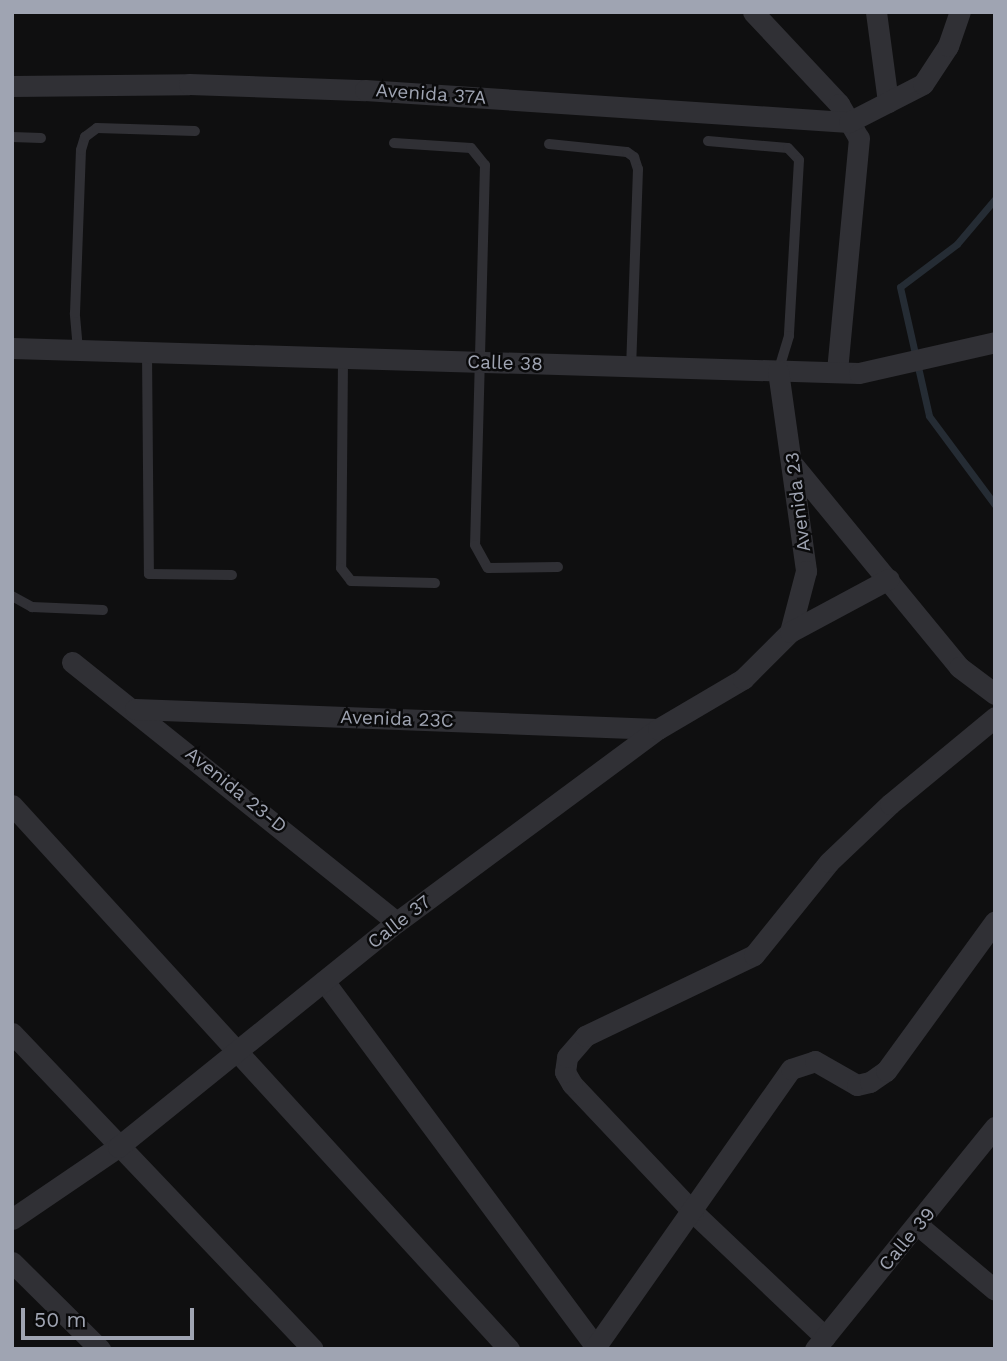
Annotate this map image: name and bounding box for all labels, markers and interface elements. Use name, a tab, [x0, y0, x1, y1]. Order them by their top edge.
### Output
street label: Avenida 37A	[375, 79, 487, 109]
street label: Calle 38	[467, 350, 543, 376]
street label: Avenida 23	[781, 451, 815, 553]
street label: Avenida 23C	[340, 706, 454, 732]
street label: Avenida 23-D	[181, 742, 291, 838]
street label: Calle 37	[363, 890, 435, 954]
street label: Calle 39	[874, 1203, 940, 1275]
scale bar	[24, 1294, 198, 1338]
text: 50 m	[34, 1307, 86, 1332]

